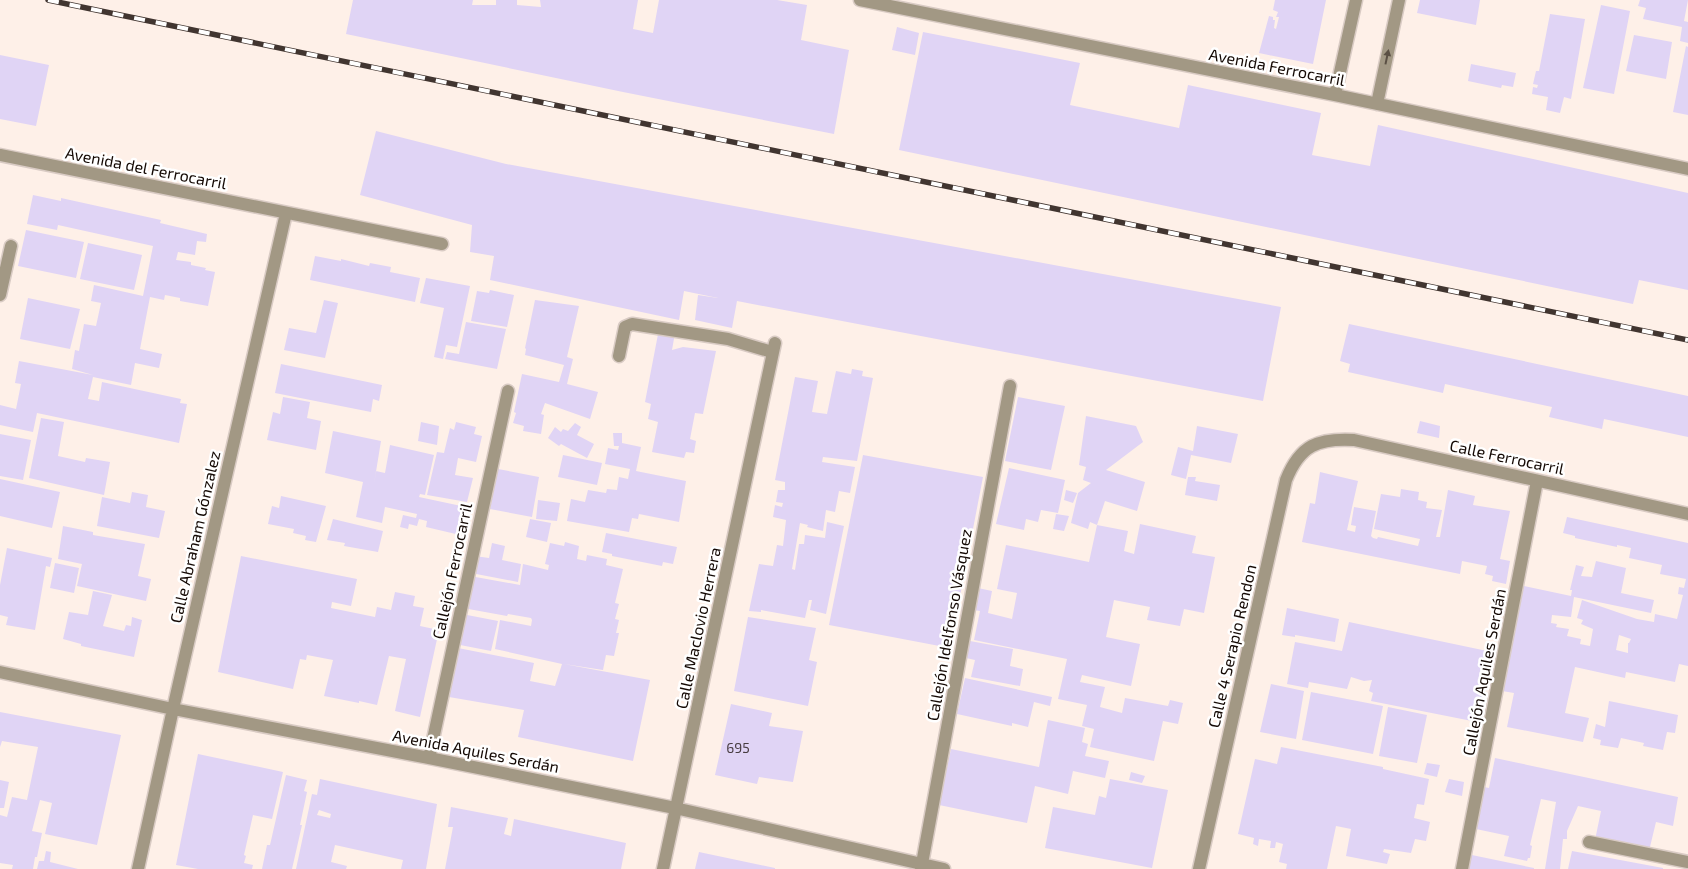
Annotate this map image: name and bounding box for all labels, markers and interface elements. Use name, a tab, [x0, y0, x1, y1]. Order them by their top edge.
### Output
street label: Avenida Ferrocarril	[1207, 44, 1347, 89]
one-way arrow	[1383, 49, 1391, 64]
street label: Avenida del Ferrocarril	[64, 143, 229, 193]
street label: Calle Ferrocarril	[1448, 435, 1566, 478]
street label: Calle Abraham Gónzalez	[165, 449, 224, 625]
street label: Callejón Ferrocarril	[428, 501, 476, 641]
street label: Callejón Idelfonso Vásquez	[922, 527, 976, 723]
street label: Calle Maclovio Herrera	[671, 545, 724, 710]
street label: Calle 4 Serapio Rendon	[1203, 562, 1260, 729]
street label: Callejón Aquiles Serdán	[1458, 587, 1510, 757]
street label: Avenida Aquiles Serdán	[391, 725, 561, 776]
house number: 695	[726, 739, 750, 756]

